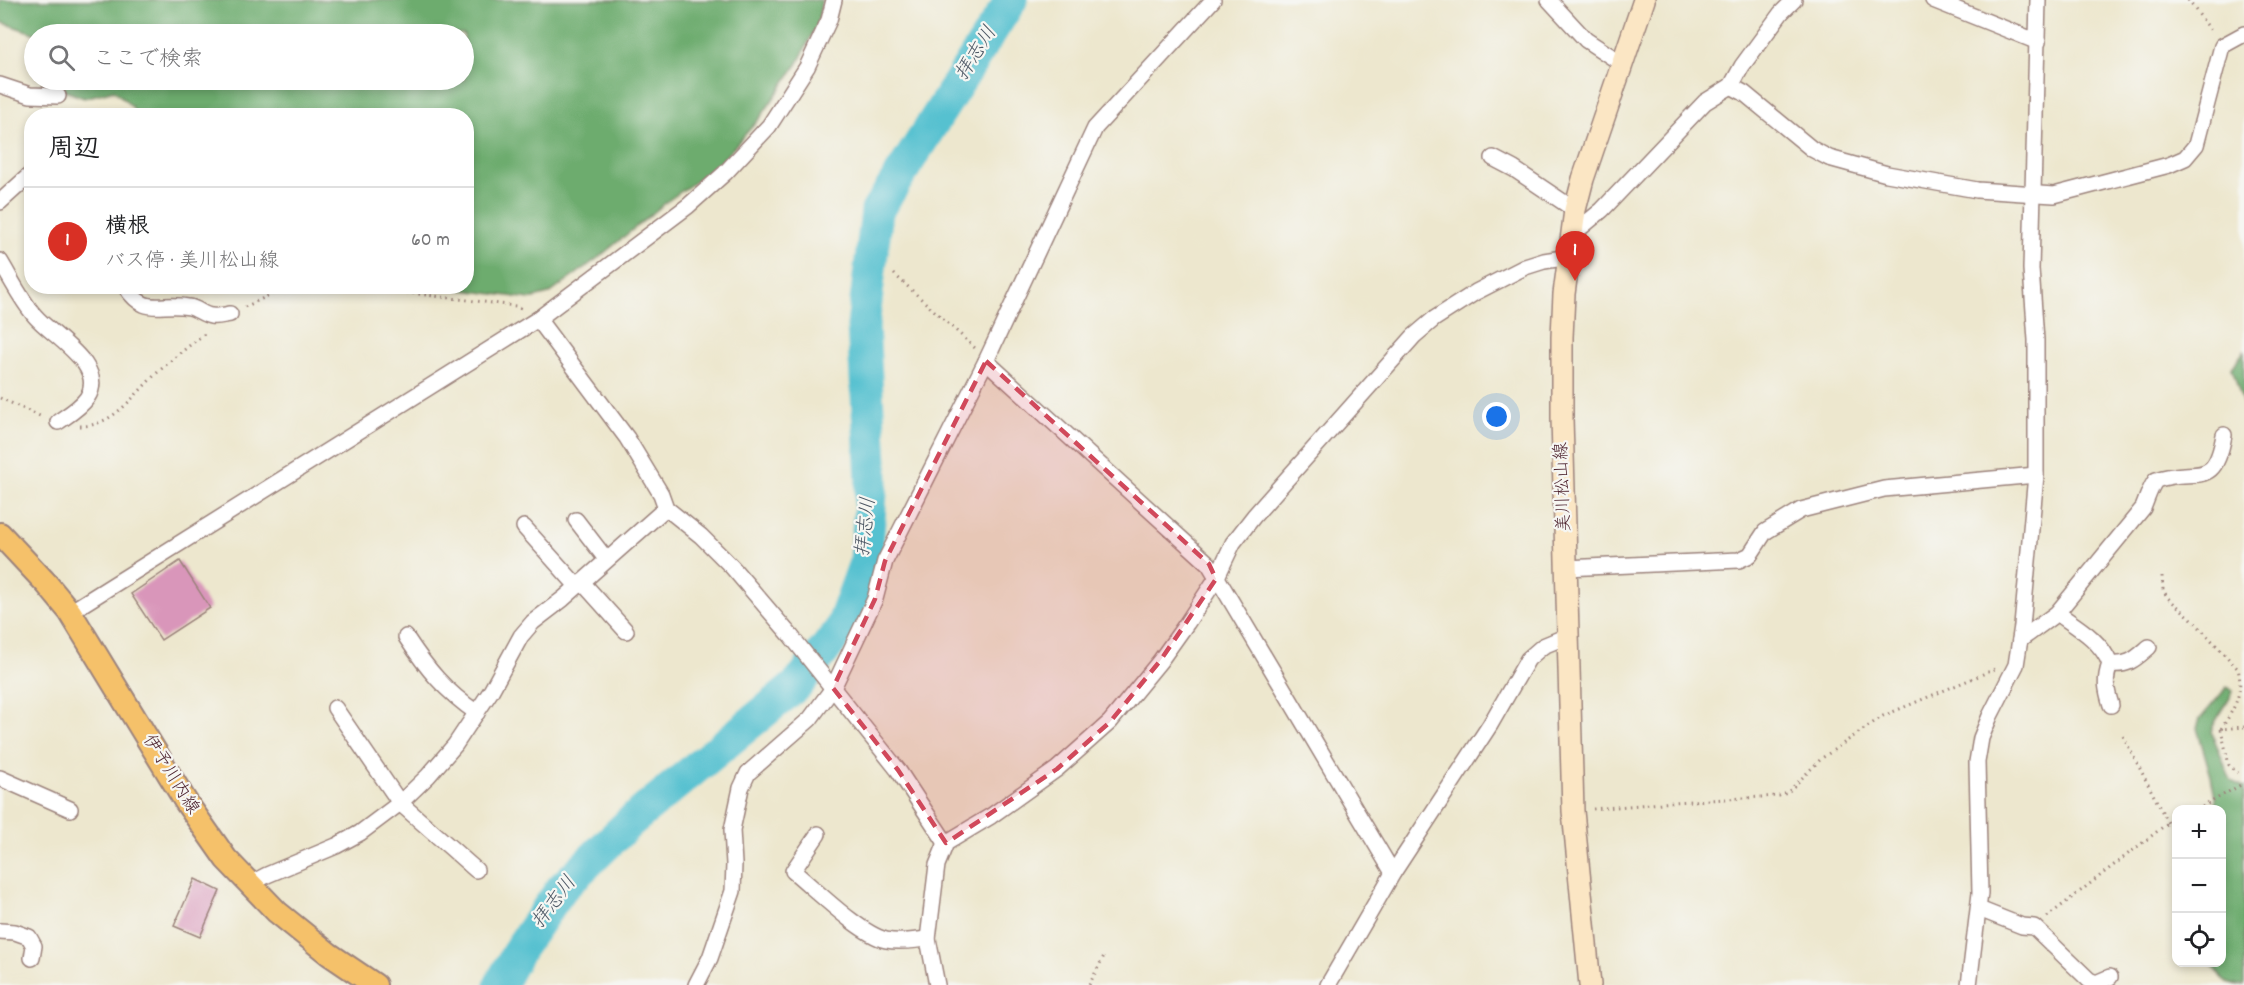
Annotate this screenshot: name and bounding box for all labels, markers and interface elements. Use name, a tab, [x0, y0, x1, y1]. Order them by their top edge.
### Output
water label: 拝志川	[949, 21, 1005, 87]
search box	[24, 24, 474, 90]
icon: search	[45, 41, 78, 74]
text: ここで検索	[93, 45, 203, 76]
text: 周辺	[48, 132, 100, 169]
text: 横根	[105, 212, 149, 243]
text: 1	[65, 227, 70, 255]
text: 60 m	[411, 227, 450, 255]
pin: 1	[1556, 232, 1594, 281]
text: バス停 · 美川松山線	[105, 248, 279, 276]
your location	[1482, 402, 1511, 431]
street label: 美川松山線	[1550, 442, 1578, 532]
water label: 拝志川	[850, 496, 884, 558]
street label: 伊予川内線	[136, 730, 204, 820]
map controls	[2172, 805, 2226, 967]
button: +	[2172, 805, 2226, 859]
button: −	[2172, 859, 2226, 913]
water label: 拝志川	[526, 871, 584, 935]
button: locate	[2172, 913, 2226, 967]

